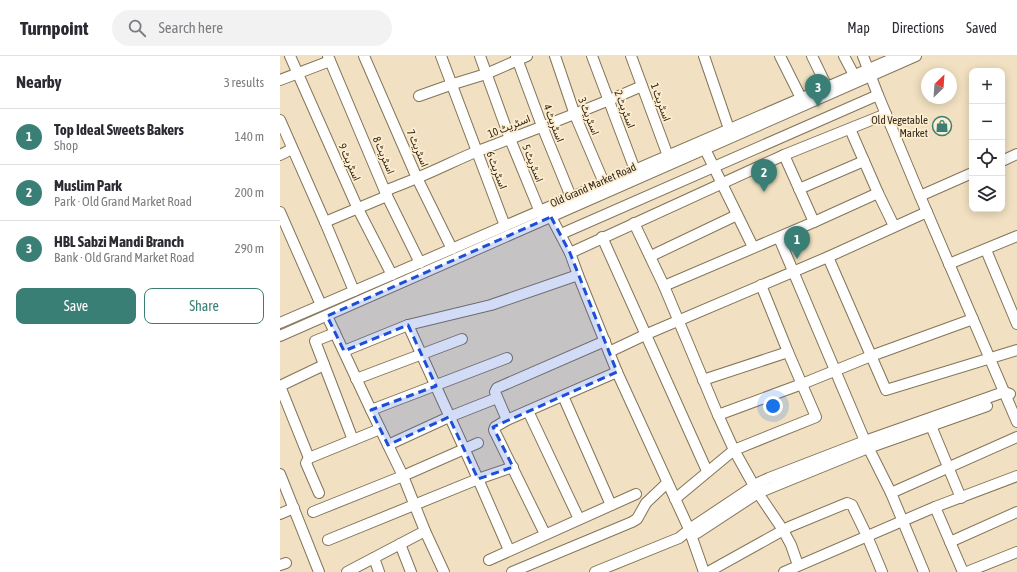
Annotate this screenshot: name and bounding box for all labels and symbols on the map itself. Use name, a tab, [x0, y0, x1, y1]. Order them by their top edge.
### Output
north arrow	[921, 68, 957, 104]
pin: 3	[805, 74, 831, 107]
street label: اسٹریٹ 1	[648, 81, 673, 123]
street label: اسٹریٹ 2	[611, 88, 638, 130]
street label: اسٹریٹ 3	[575, 95, 602, 137]
street label: اسٹریٹ 4	[540, 102, 567, 144]
street label: اسٹریٹ 10	[486, 112, 532, 141]
place label: Old Vegetable Market	[871, 114, 928, 139]
shop icon: Old Vegetable Market	[931, 115, 953, 137]
street label: اسٹریٹ 7	[404, 127, 431, 169]
street label: اسٹریٹ 8	[370, 134, 397, 176]
street label: اسٹریٹ 9	[336, 142, 364, 183]
street label: اسٹریٹ 5	[519, 142, 546, 184]
street label: اسٹریٹ 6	[483, 149, 510, 191]
pin: 2	[751, 159, 777, 192]
street label: Old Grand Market Road	[548, 161, 638, 209]
pin: 1	[784, 226, 810, 259]
your location	[763, 396, 783, 416]

